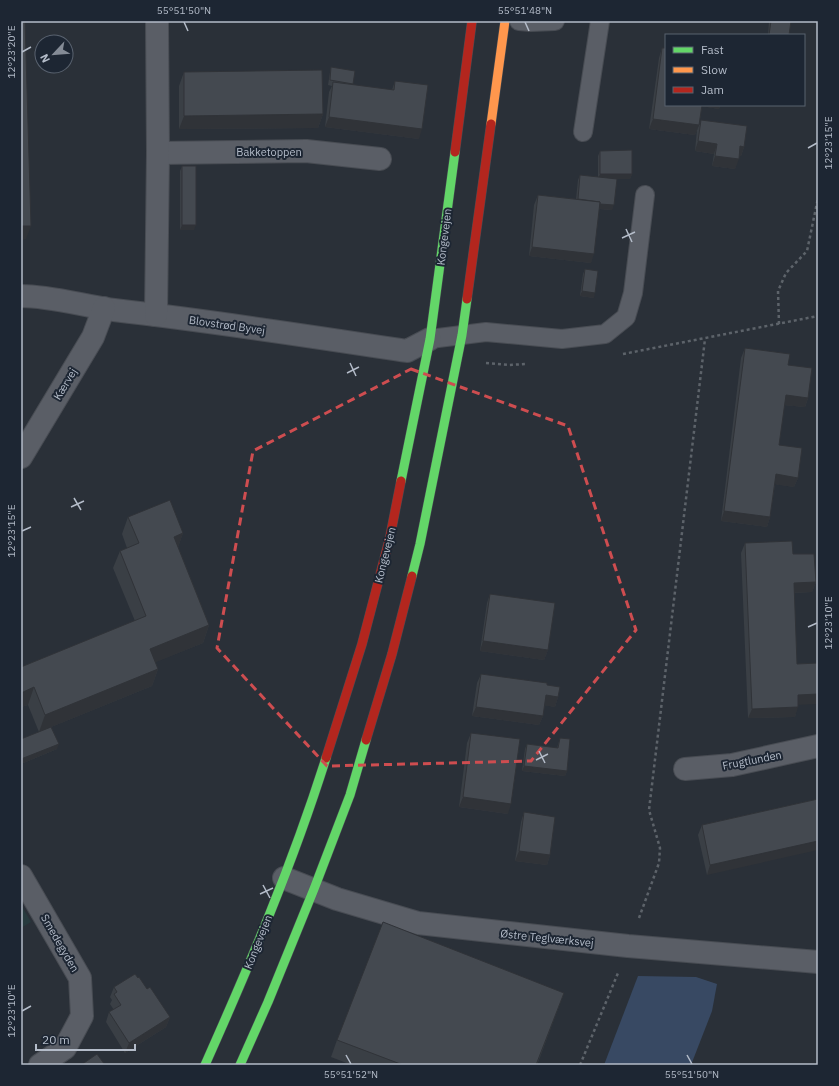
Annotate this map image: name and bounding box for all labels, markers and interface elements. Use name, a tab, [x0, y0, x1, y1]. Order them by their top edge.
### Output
text: 55°51'50"N	[157, 4, 211, 17]
text: 55°51'48"N	[498, 4, 552, 17]
text: 12°23'20"E	[5, 25, 18, 79]
north arrow	[34, 34, 74, 74]
legend	[665, 34, 805, 106]
text: Fast	[701, 42, 724, 57]
text: N	[37, 52, 53, 65]
text: Slow	[701, 62, 727, 77]
text: Jam	[701, 82, 724, 97]
text: 12°23'15"E	[822, 116, 835, 170]
street label: Bakketoppen	[236, 145, 302, 159]
street label: Kongevejen	[434, 208, 454, 266]
street label: Blovstrød Byvej	[188, 313, 266, 337]
street label: Kærvej	[50, 366, 80, 402]
text: 12°23'15"E	[5, 504, 18, 558]
street label: Kongevejen	[371, 526, 399, 584]
text: 12°23'10"E	[822, 596, 835, 650]
street label: Frugtlunden	[721, 747, 783, 773]
street label: Smedegyden	[38, 912, 82, 974]
street label: Kongevejen	[241, 913, 275, 971]
street label: Østre Teglværksvej	[500, 926, 594, 950]
text: 12°23'10"E	[5, 984, 18, 1038]
scale bar	[36, 1026, 135, 1052]
text: 20 m	[42, 1032, 70, 1047]
text: 55°51'52"N	[324, 1068, 378, 1081]
text: 55°51'50"N	[665, 1068, 719, 1081]

